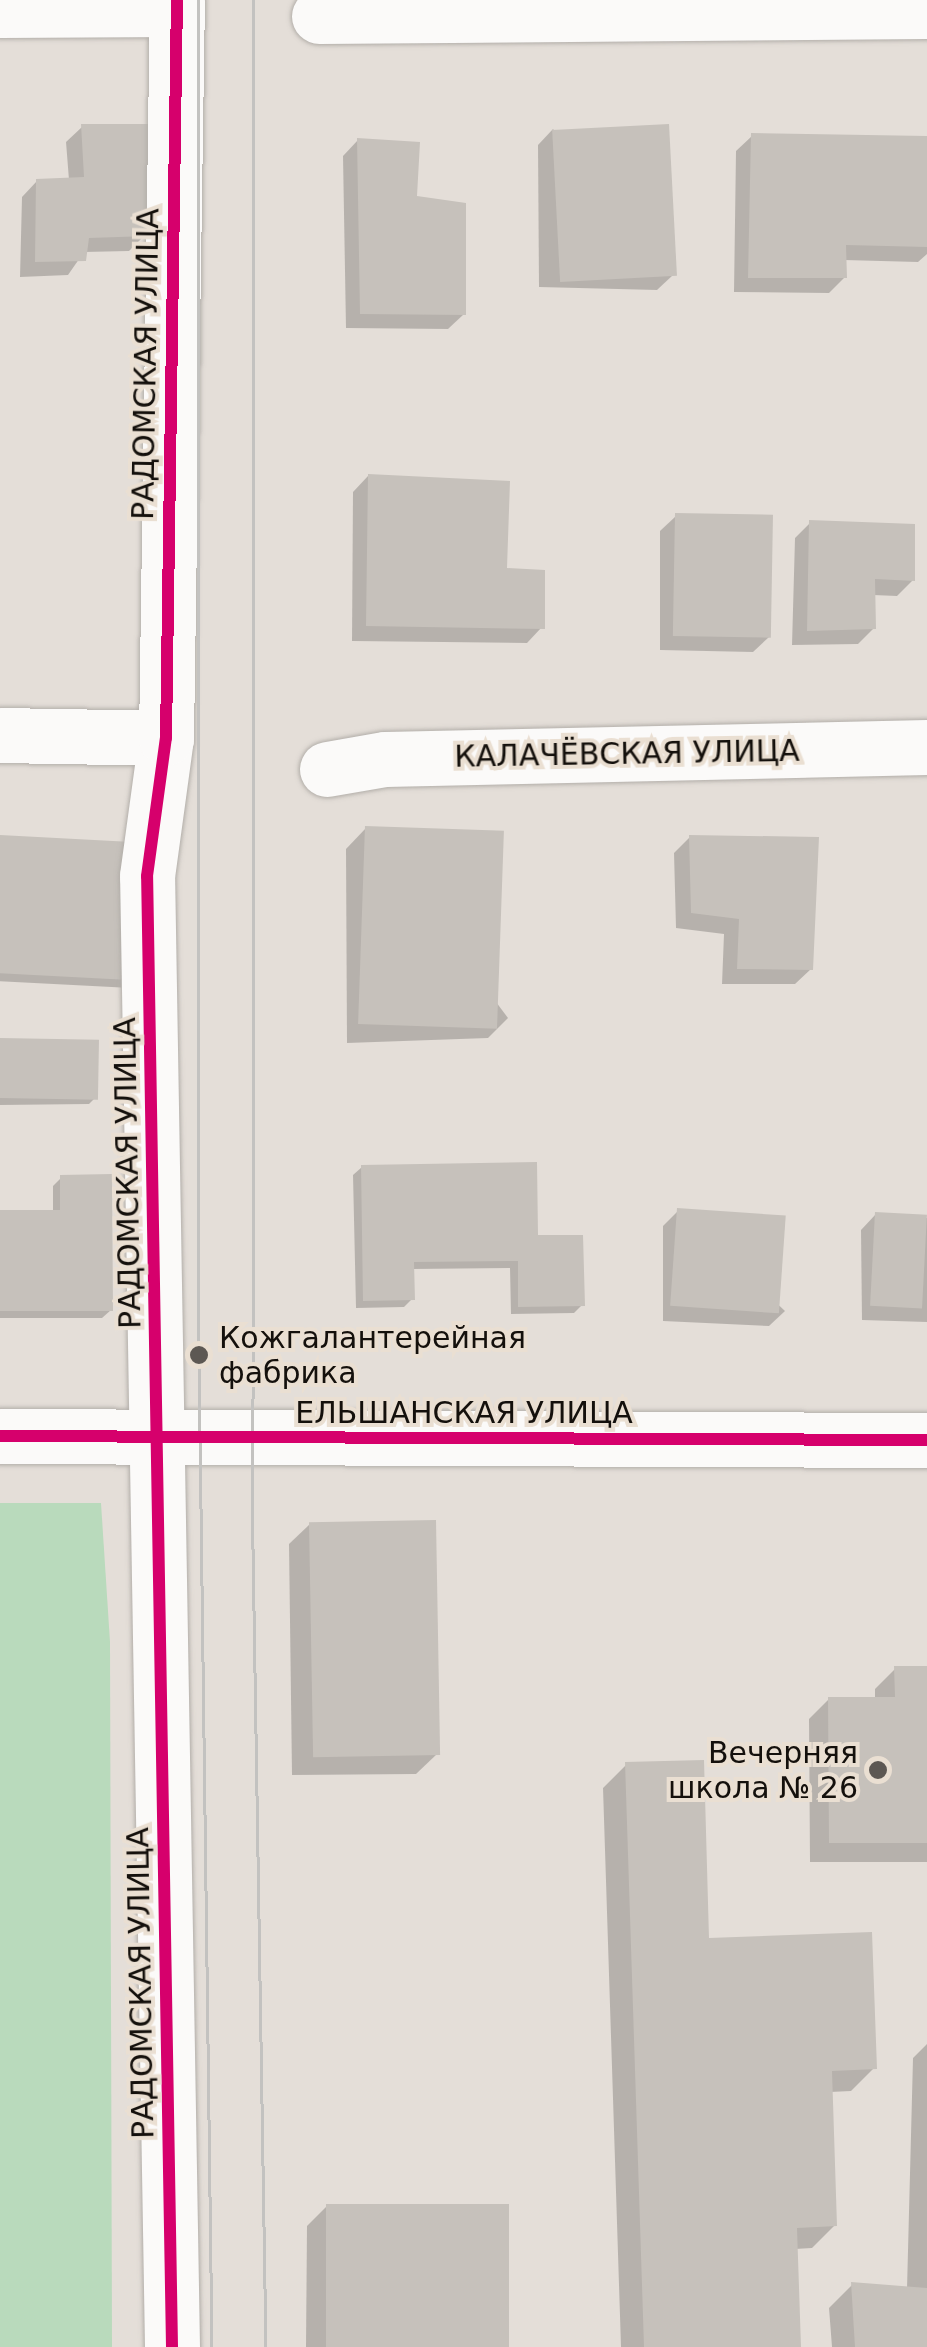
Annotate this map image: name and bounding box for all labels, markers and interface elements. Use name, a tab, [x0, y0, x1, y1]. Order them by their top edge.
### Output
street label: РАДОМСКАЯ УЛИЦА	[125, 208, 167, 520]
street label: КАЛАЧЁВСКАЯ УЛИЦА	[454, 733, 800, 775]
street label: РАДОМСКАЯ УЛИЦА	[107, 1017, 149, 1329]
place label: Кожгалантерейная фабрика	[219, 1320, 526, 1390]
marker: Кожгалантерейная фабрика	[188, 1344, 210, 1366]
street label: ЕЛЬШАНСКАЯ УЛИЦА	[295, 1395, 633, 1431]
place label: Вечерняя школа № 26	[668, 1735, 858, 1806]
marker: Вечерняя школа № 26	[867, 1759, 889, 1781]
street label: РАДОМСКАЯ УЛИЦА	[120, 1827, 162, 2139]

